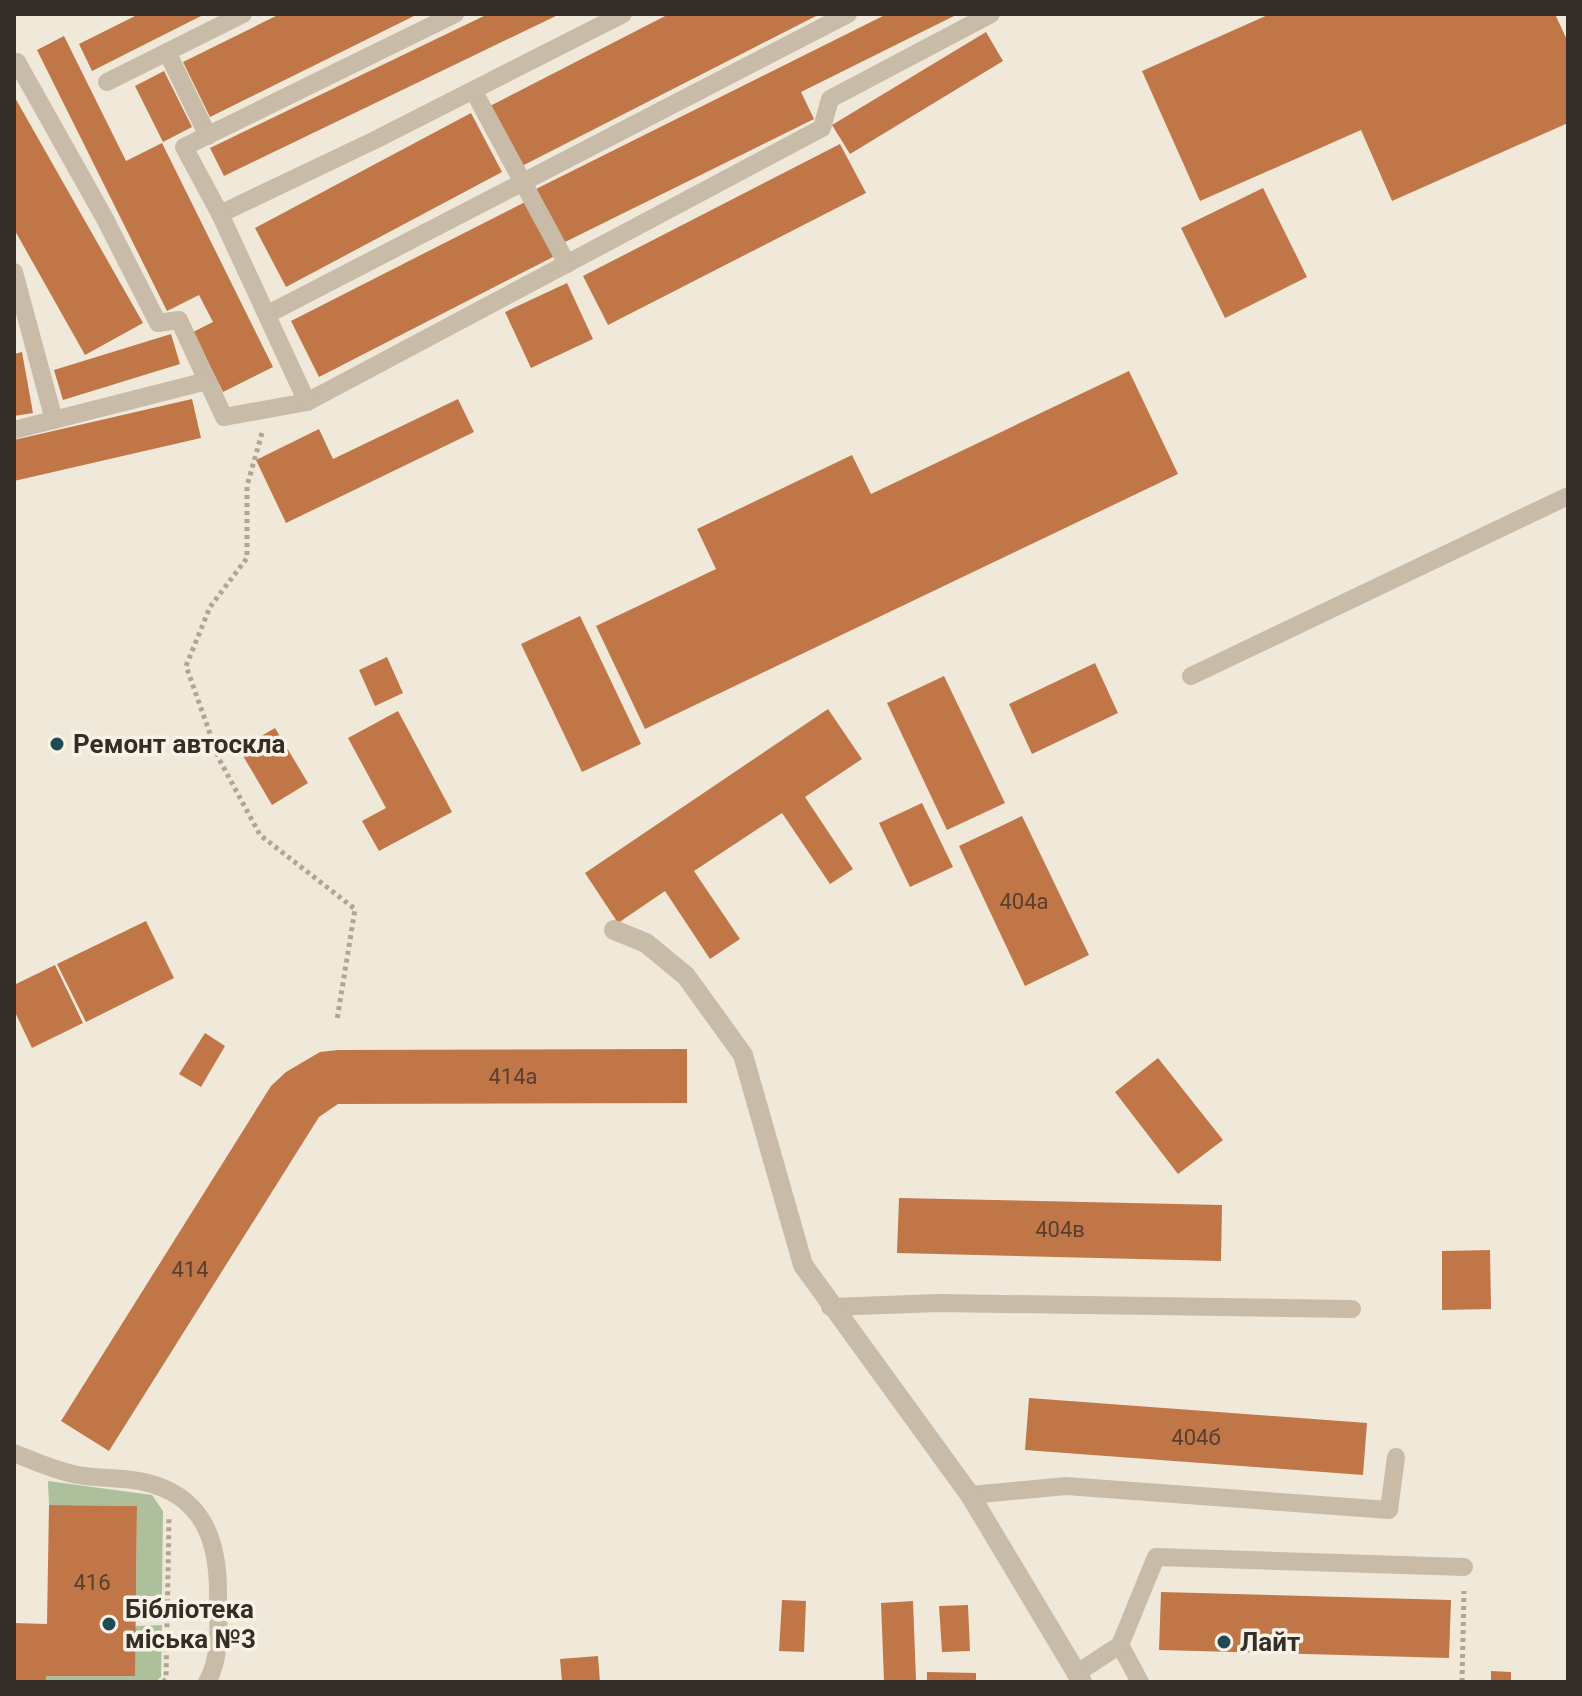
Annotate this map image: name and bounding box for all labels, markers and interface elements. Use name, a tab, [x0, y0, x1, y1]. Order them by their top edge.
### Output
place label: Ремонт автоскла	[73, 729, 285, 759]
marker: Ремонт автоскла	[48, 735, 66, 753]
house number: 404а	[999, 889, 1049, 914]
house number: 414а	[488, 1064, 538, 1089]
house number: 404в	[1035, 1217, 1085, 1242]
house number: 414	[171, 1257, 209, 1282]
house number: 404б	[1171, 1425, 1221, 1450]
house number: 416	[73, 1570, 111, 1595]
place label: Бібліотека міська №3	[125, 1594, 256, 1654]
marker: Бібліотека міська №3	[100, 1615, 118, 1633]
place label: Лайт	[1240, 1627, 1300, 1657]
marker: Лайт	[1215, 1633, 1233, 1651]

